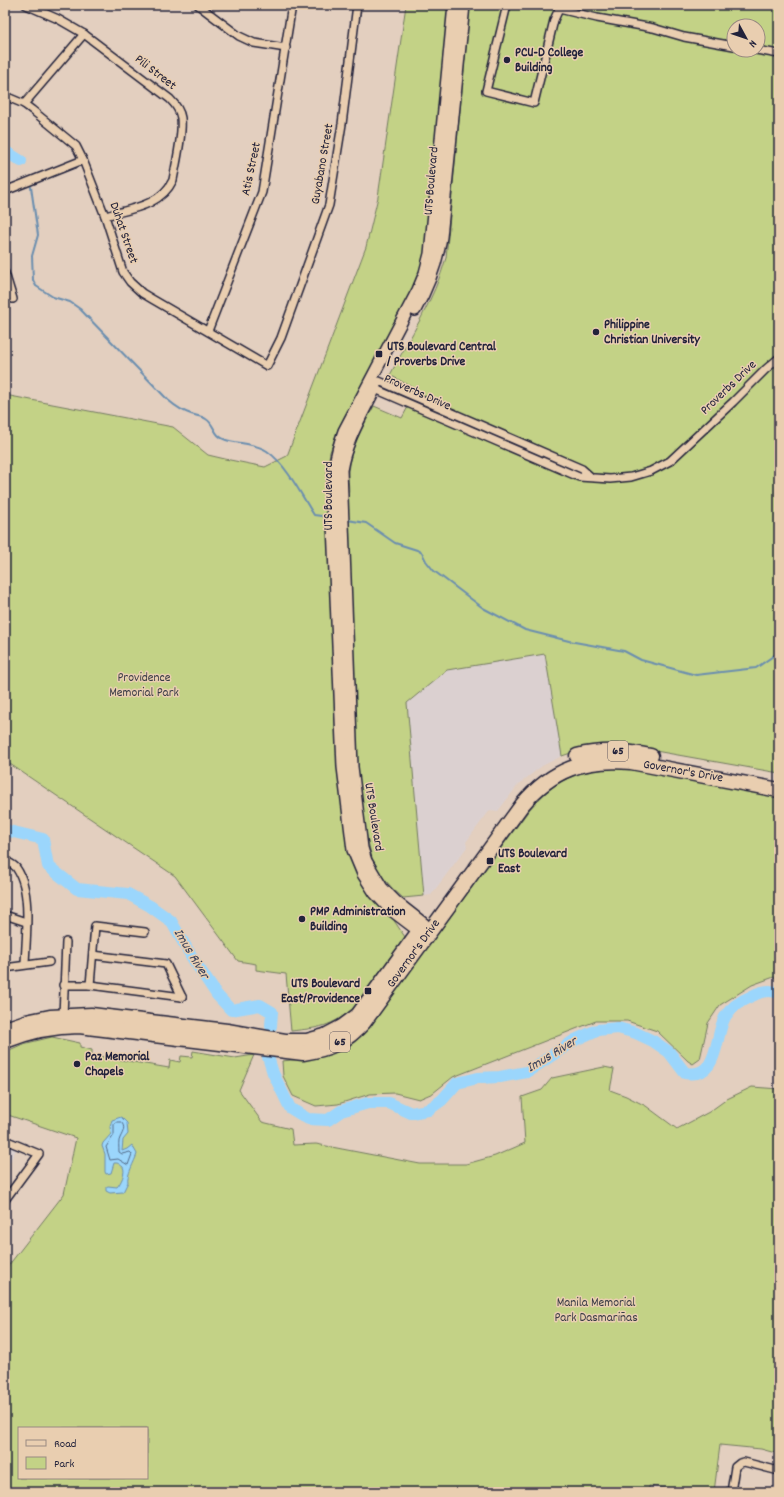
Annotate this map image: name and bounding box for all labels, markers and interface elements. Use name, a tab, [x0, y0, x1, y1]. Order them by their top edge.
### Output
north arrow	[726, 18, 766, 58]
text: N	[744, 36, 760, 51]
place label: PCU-D College Building	[515, 44, 584, 78]
street label: Pili Street	[130, 51, 180, 95]
marker: PCU-D College Building	[502, 55, 512, 65]
street label: Guyabano Street	[307, 122, 339, 206]
street label: Atis Street	[237, 140, 267, 198]
street label: UTS Boulevard	[420, 146, 444, 216]
street label: Duhat Street	[104, 200, 142, 266]
place label: Philippine Christian University	[604, 316, 701, 350]
marker: Philippine Christian University	[591, 327, 601, 337]
place label: UTS Boulevard Central / Proverbs Drive	[386, 338, 497, 372]
marker: UTS Boulevard Central / Proverbs Drive	[374, 349, 384, 359]
street label: Proverbs Drive	[697, 356, 762, 420]
street label: Proverbs Drive	[380, 370, 454, 416]
street label: UTS Boulevard	[320, 462, 339, 530]
park label: Providence Memorial Park	[109, 669, 179, 703]
road number: 65	[608, 741, 628, 761]
street label: Governor's Drive	[641, 756, 725, 788]
street label: UTS Boulevard	[358, 781, 388, 853]
place label: UTS Boulevard East	[498, 845, 567, 879]
marker: UTS Boulevard East	[485, 856, 495, 866]
place label: PMP Administration Building	[310, 903, 405, 937]
marker: PMP Administration Building	[297, 914, 307, 924]
street label: Governor's Drive	[383, 915, 446, 992]
water label: Imus River	[168, 925, 215, 985]
place label: UTS Boulevard East/Providence	[281, 975, 360, 1009]
marker: UTS Boulevard East/Providence	[363, 986, 373, 996]
water label: Imus River	[523, 1031, 583, 1078]
road number: 65	[330, 1032, 350, 1052]
place label: Paz Memorial Chapels	[85, 1048, 150, 1082]
marker: Paz Memorial Chapels	[72, 1059, 82, 1069]
park label: Manila Memorial Park Dasmariñas	[554, 1294, 638, 1328]
legend	[18, 1427, 148, 1479]
text: Road	[54, 1436, 76, 1453]
text: Park	[54, 1456, 75, 1473]

